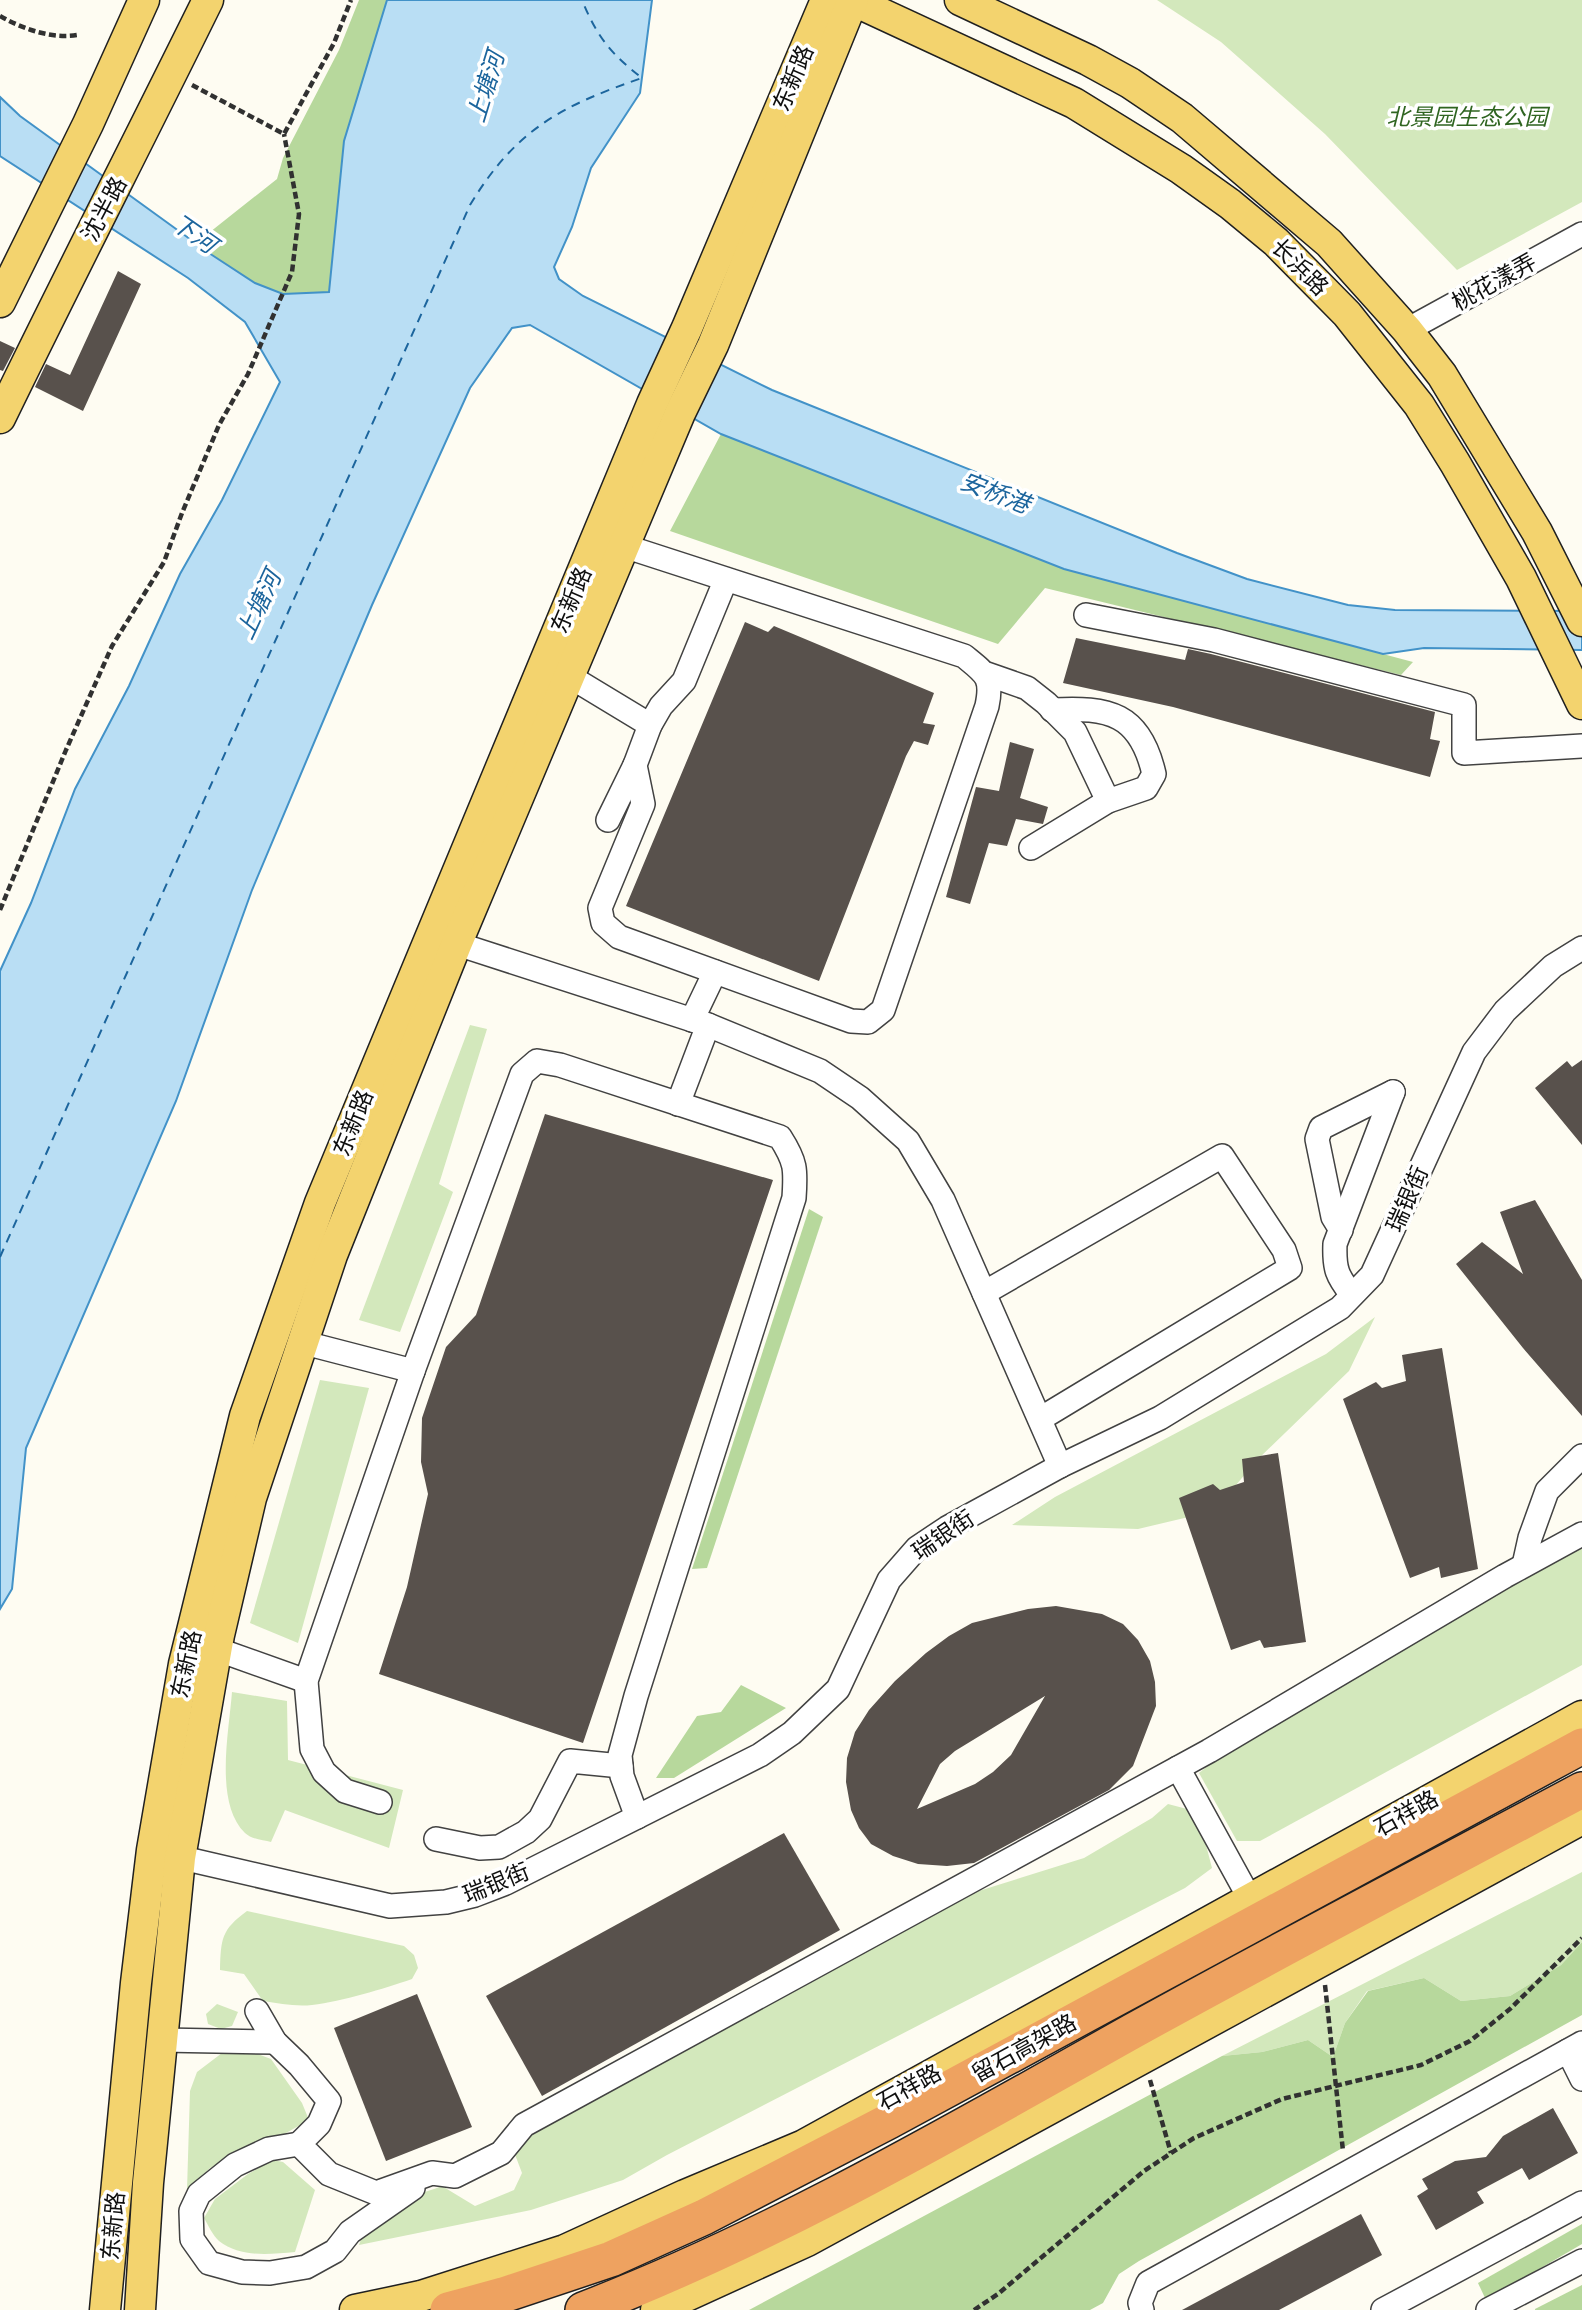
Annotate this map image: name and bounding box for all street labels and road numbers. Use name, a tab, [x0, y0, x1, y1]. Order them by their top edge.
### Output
street label: 东新路	[762, 39, 820, 116]
street label: 沈半路	[71, 170, 133, 247]
street label: 长浜路	[1265, 229, 1338, 302]
street label: 桃花漾弄	[1445, 243, 1542, 317]
street label: 东新路	[540, 561, 598, 638]
street label: 东新路	[322, 1084, 380, 1161]
street label: 瑞银街	[1376, 1160, 1435, 1237]
street label: 瑞银街	[904, 1500, 980, 1567]
street label: 东新路	[160, 1626, 208, 1701]
street label: 石祥路	[1367, 1780, 1443, 1843]
street label: 瑞银街	[457, 1852, 534, 1910]
street label: 留石高架路	[964, 2004, 1082, 2089]
street label: 石祥路	[870, 2054, 946, 2117]
street label: 东新路	[91, 2190, 131, 2262]

